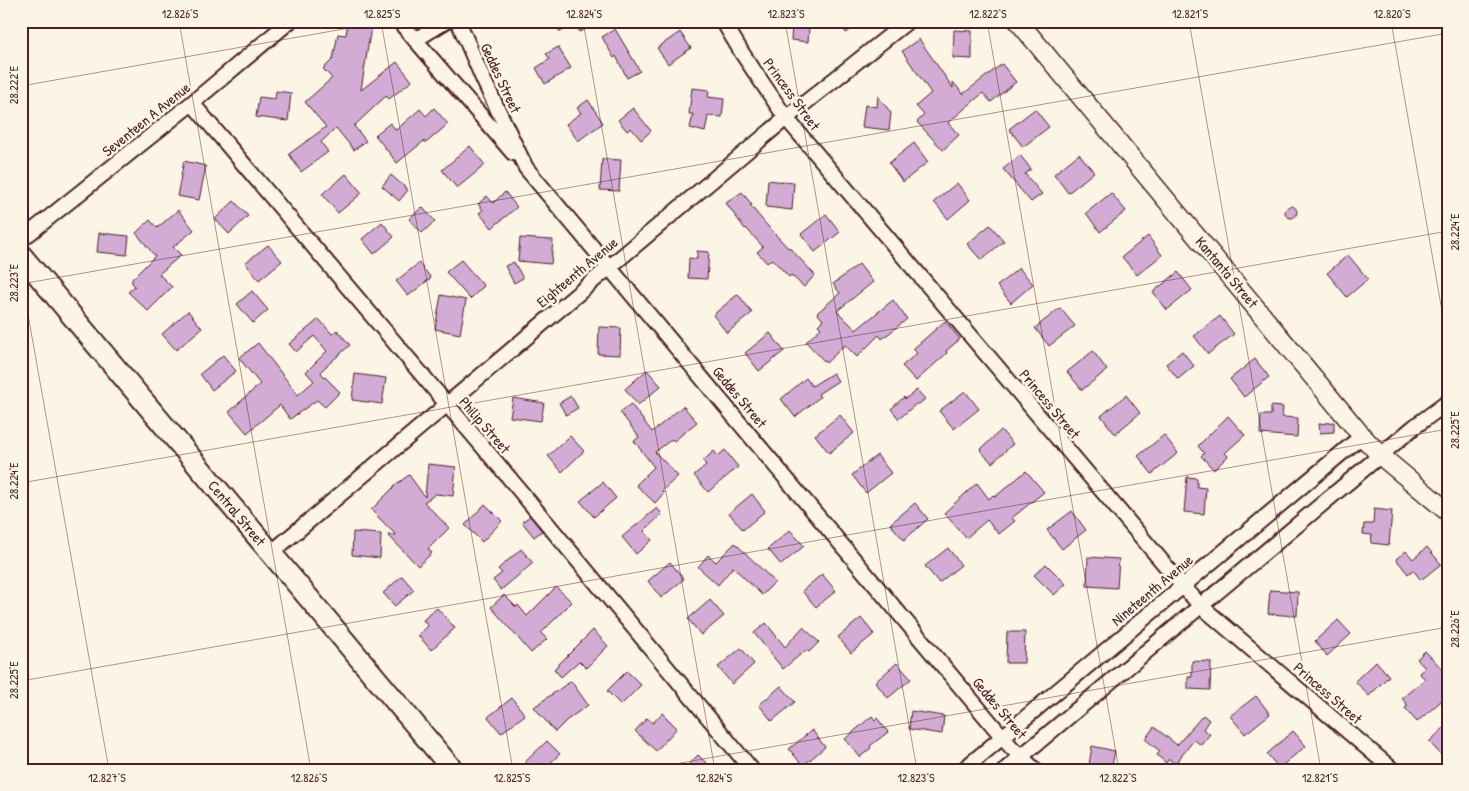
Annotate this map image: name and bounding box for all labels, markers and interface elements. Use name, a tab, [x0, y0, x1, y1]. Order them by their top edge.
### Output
text: 12.826°S	[162, 5, 199, 22]
text: 12.825°S	[364, 5, 401, 22]
text: 12.824°S	[566, 5, 603, 22]
text: 12.823°S	[767, 5, 805, 22]
text: 12.822°S	[969, 5, 1007, 22]
text: 12.821°S	[1172, 5, 1208, 22]
text: 12.820°S	[1373, 5, 1411, 22]
street label: Geddes Street	[476, 40, 527, 117]
street label: Princess Street	[759, 54, 826, 135]
text: 28.222°E	[5, 65, 22, 104]
street label: Seventeen A Avenue	[98, 77, 194, 161]
text: 28.224°E	[1446, 213, 1463, 251]
street label: Eighteenth Avenue	[532, 232, 622, 312]
street label: Kantanta Street	[1191, 232, 1264, 313]
text: 28.223°E	[5, 263, 22, 302]
street label: Geddes Street	[708, 362, 773, 433]
street label: Princess Street	[1015, 365, 1086, 444]
street label: Philip Street	[454, 392, 516, 459]
text: 28.225°E	[1446, 410, 1463, 449]
text: 28.224°E	[5, 462, 22, 500]
street label: Central Street	[203, 476, 271, 551]
street label: Nineteenth Avenue	[1107, 550, 1197, 630]
text: 28.226°E	[1446, 610, 1463, 648]
street label: Princess Street	[1289, 657, 1368, 729]
text: 28.225°E	[5, 660, 22, 699]
street label: Geddes Street	[968, 673, 1033, 744]
text: 12.827°S	[88, 769, 126, 786]
text: 12.826°S	[291, 769, 328, 786]
text: 12.825°S	[494, 769, 531, 786]
text: 12.824°S	[696, 769, 733, 786]
text: 12.823°S	[897, 769, 935, 786]
text: 12.822°S	[1099, 769, 1137, 786]
text: 12.821°S	[1302, 769, 1338, 786]

